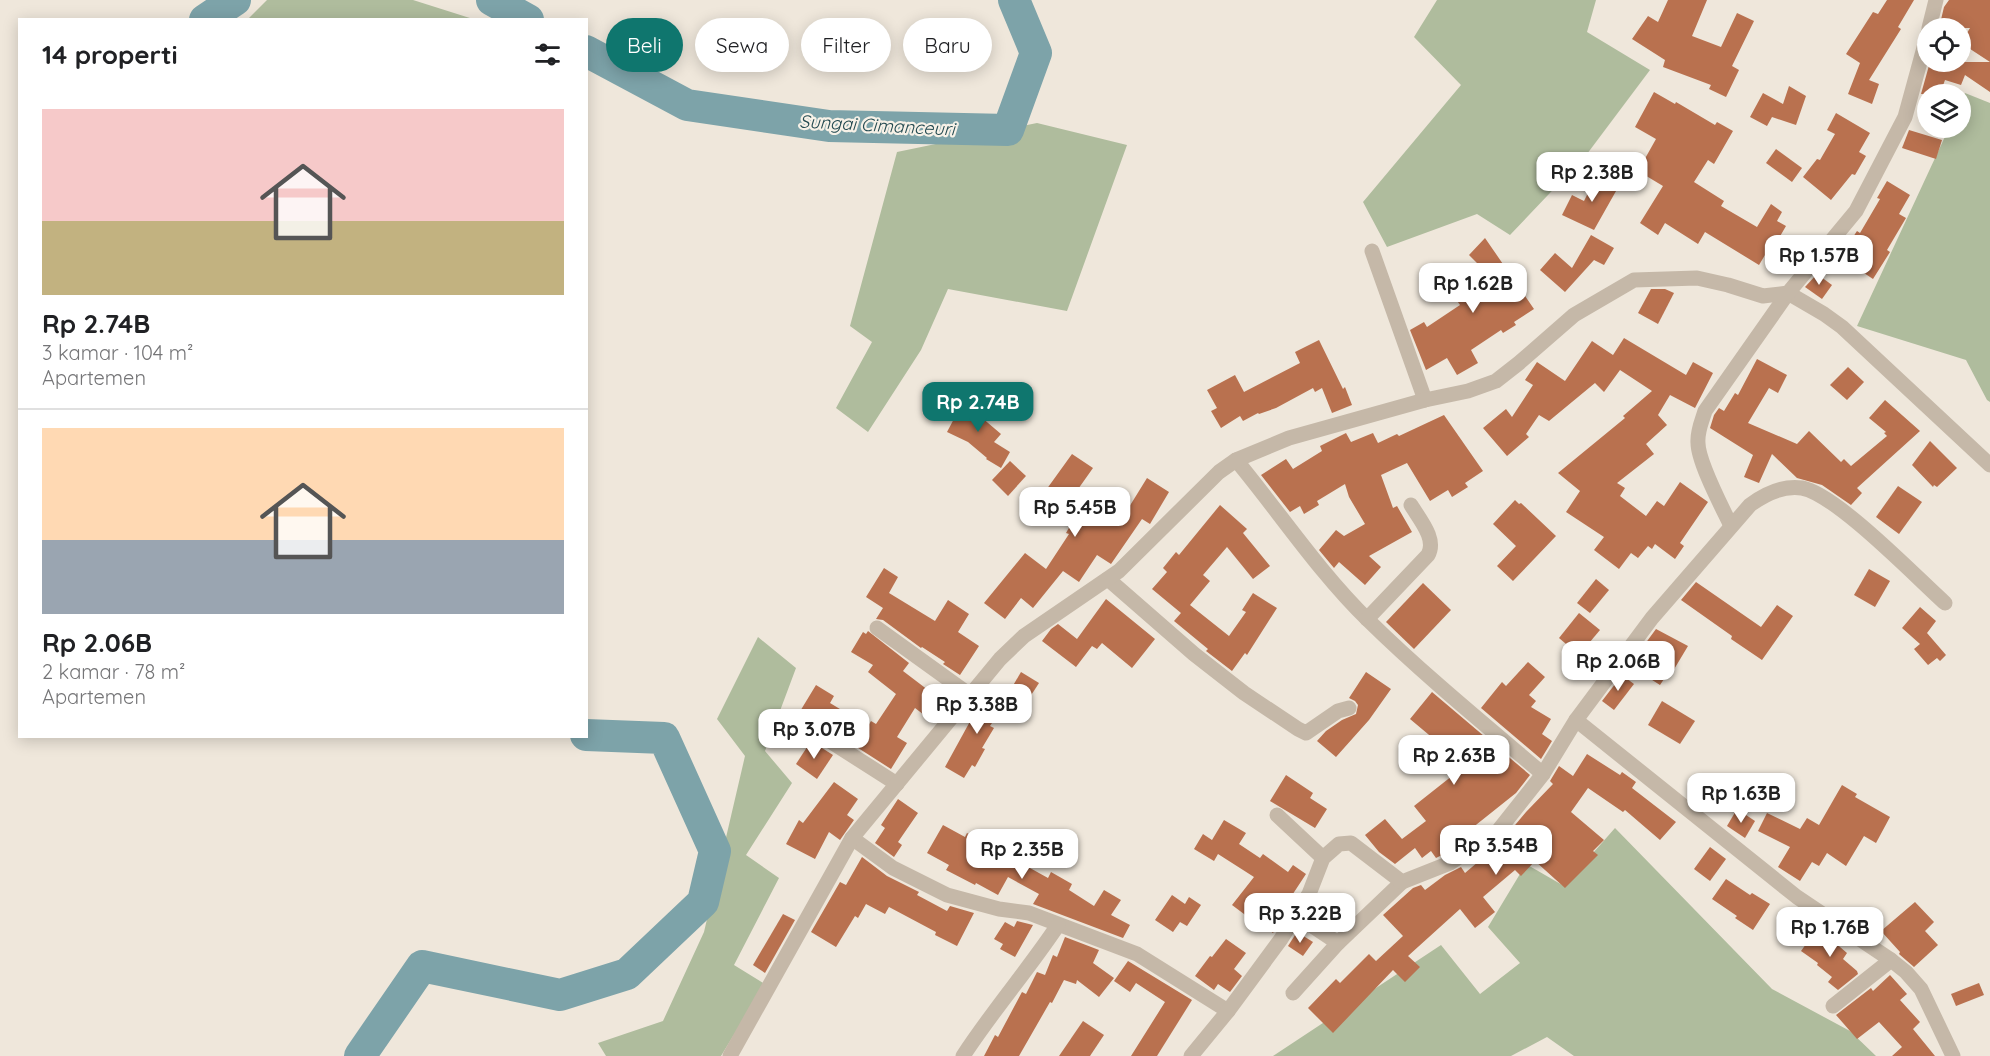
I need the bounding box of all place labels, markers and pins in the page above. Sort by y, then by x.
pin: Rp 2.38B [1530,152,1654,203]
pin: Rp 1.57B [1757,235,1881,286]
pin: Rp 1.62B [1411,263,1535,314]
pin: Rp 2.74B [916,382,1040,433]
pin: Rp 5.45B [1013,487,1137,538]
pin: Rp 2.06B [1556,641,1680,692]
pin: Rp 3.38B [915,684,1039,735]
pin: Rp 3.07B [752,709,876,760]
pin: Rp 2.63B [1392,735,1516,786]
pin: Rp 1.63B [1679,773,1803,824]
pin: Rp 3.54B [1434,825,1558,876]
pin: Rp 2.35B [960,829,1084,880]
pin: Rp 3.22B [1238,893,1362,944]
pin: Rp 1.76B [1768,907,1892,958]

